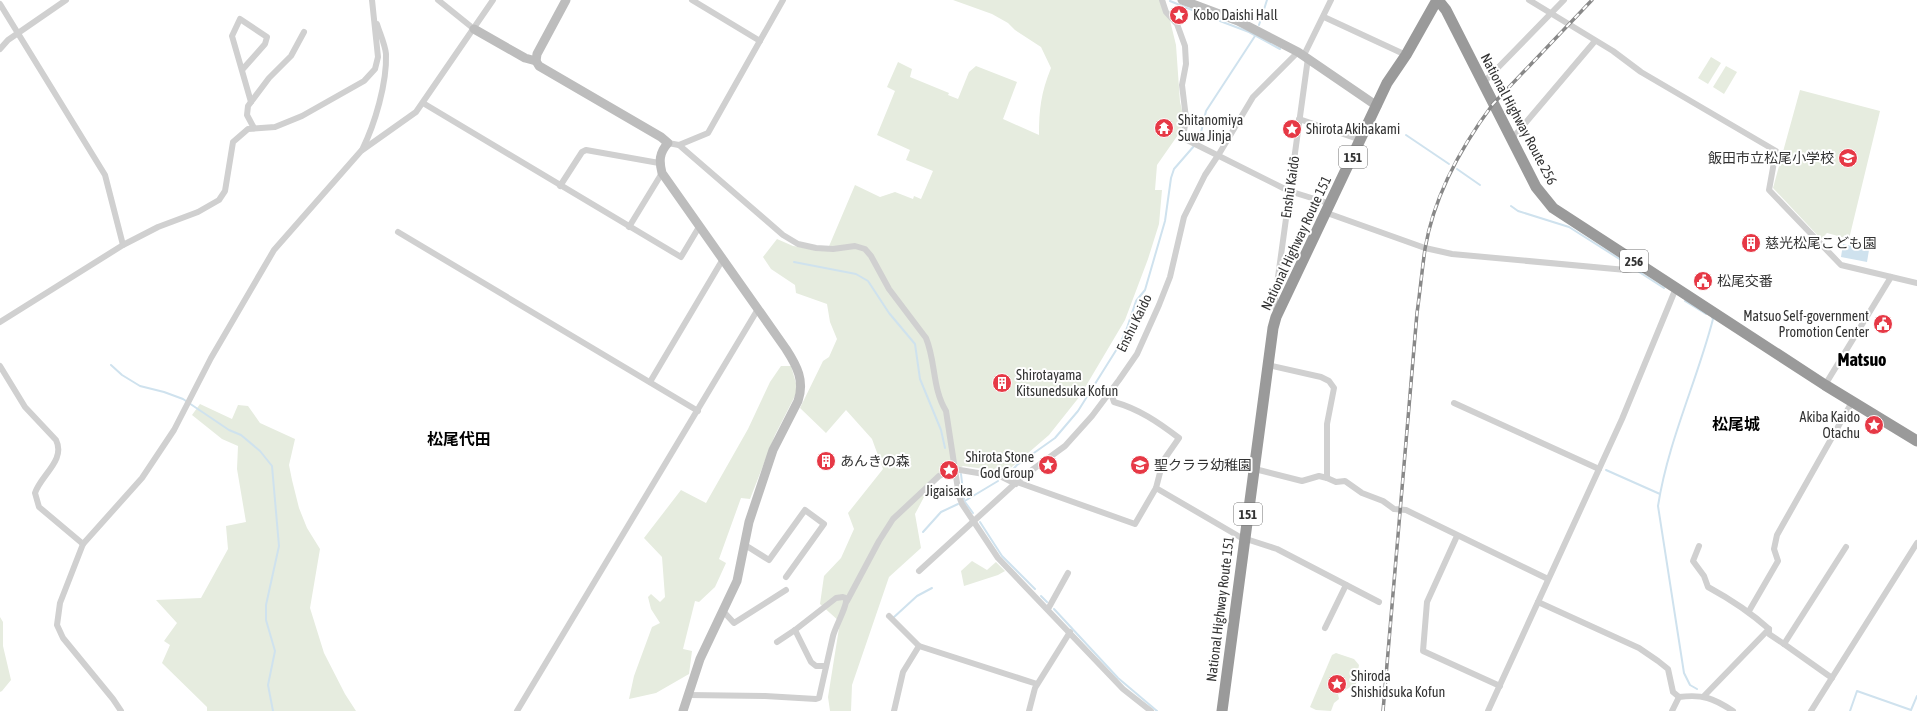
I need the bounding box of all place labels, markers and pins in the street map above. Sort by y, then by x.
place icon: Kobo Daishi Hall [1168,4,1190,26]
place label: Kobo Daishi Hall [1193,7,1278,23]
place label: Shitanomiya Suwa Jinja [1178,112,1243,144]
temple icon: Shitanomiya Suwa Jinja [1153,117,1175,139]
place icon: Shirota Akihakami [1281,118,1303,140]
place label: Shirota Akihakami [1306,121,1400,137]
school or university icon: 飯田市立松尾小学校 [1837,147,1859,169]
place label: 飯田市立松尾小学校 [1708,150,1834,166]
building icon: 慈光松尾こども園 [1740,232,1762,254]
place label: 慈光松尾こども園 [1765,235,1877,251]
public building icon: 松尾交番 [1692,270,1714,292]
place label: 松尾交番 [1717,273,1773,289]
place label: Matsuo Self-government Promotion Center [1743,308,1870,340]
public building icon: Matsuo Self-government Promotion Center [1872,313,1894,335]
place label: Shirotayama Kitsunedsuka Kofun [1016,367,1118,399]
building icon: Shirotayama Kitsunedsuka Kofun [991,372,1013,394]
place label: Akiba Kaido Otachu [1800,409,1860,441]
place icon: Akiba Kaido Otachu [1863,414,1885,436]
place label: Shirota Stone God Group [965,449,1034,481]
building icon: あんきの森 [815,450,837,472]
place label: あんきの森 [840,453,910,469]
place icon: Shirota Stone God Group [1037,454,1059,476]
school or university icon: 聖クララ幼稚園 [1129,454,1151,476]
place label: 聖クララ幼稚園 [1154,457,1252,473]
place icon: Jigaisaka [938,459,960,481]
place label: Jigaisaka [925,483,973,499]
place label: Shiroda Shishidsuka Kofun [1351,668,1445,700]
place icon: Shiroda Shishidsuka Kofun [1326,673,1348,695]

